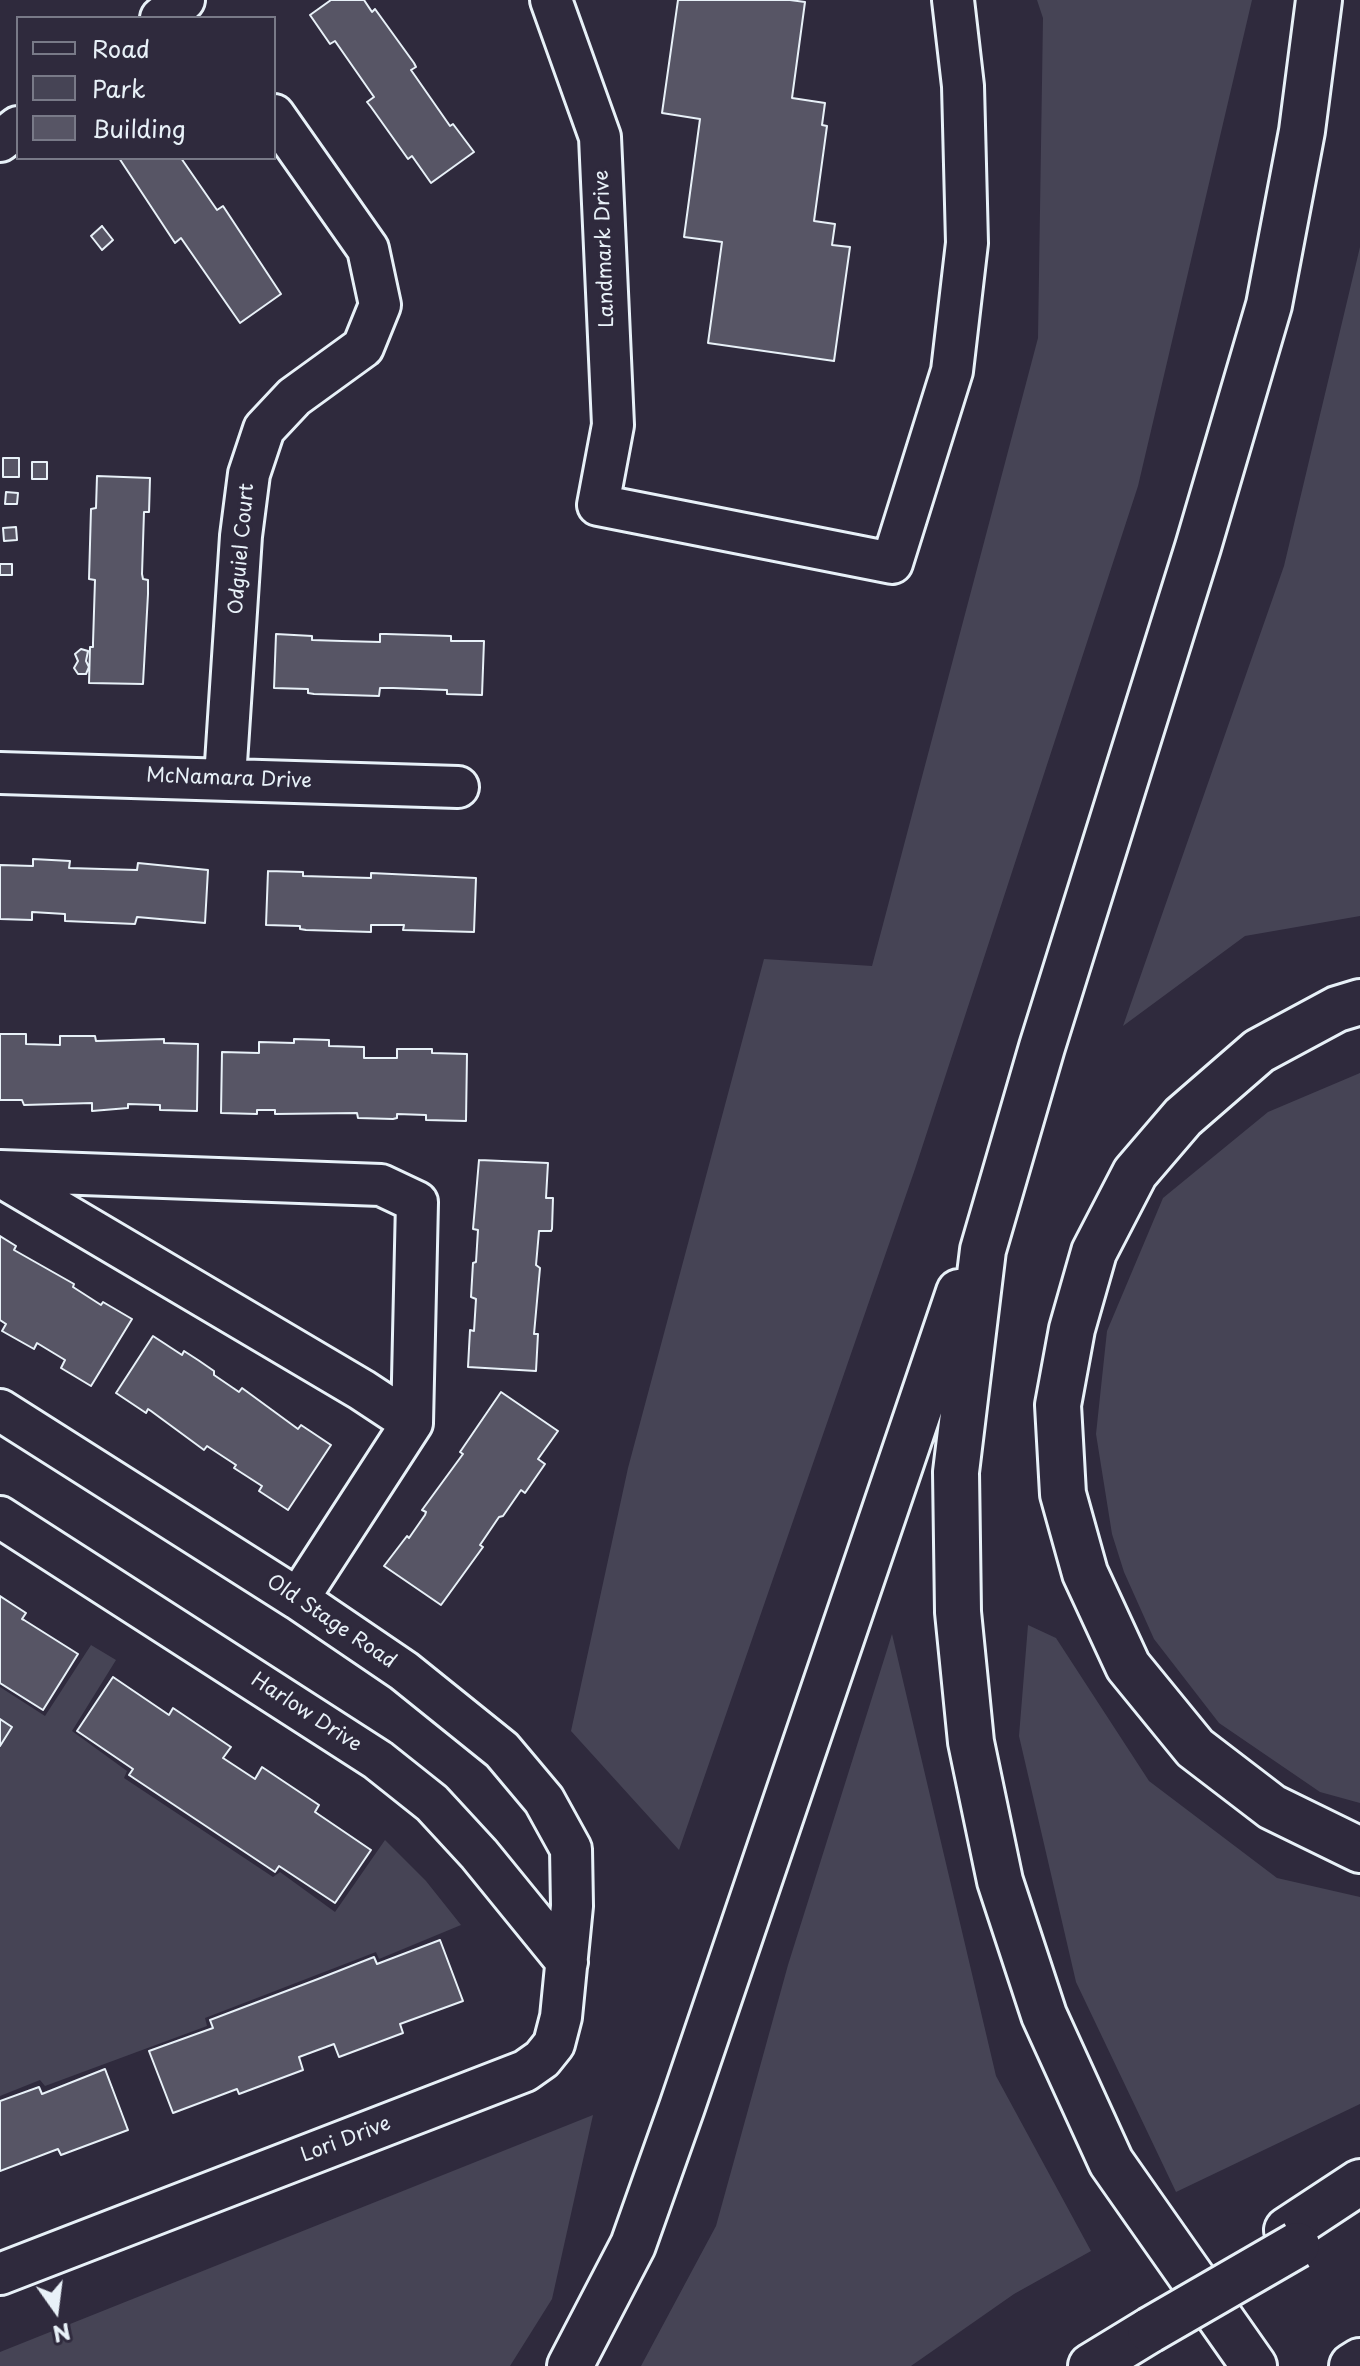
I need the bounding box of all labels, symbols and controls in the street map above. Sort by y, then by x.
legend [16,16,276,160]
text: Road [92,30,150,66]
text: Park [92,70,146,106]
text: Building [92,110,186,146]
street label: Landmark Drive [590,170,620,328]
street label: Odguiel Court [224,482,260,616]
street label: McNamara Drive [146,764,312,794]
street label: Old Stage Road [262,1570,400,1674]
street label: Harlow Drive [246,1668,366,1758]
street label: Lori Drive [298,2112,394,2168]
north arrow [16,2270,96,2350]
text: N [49,2316,74,2352]

